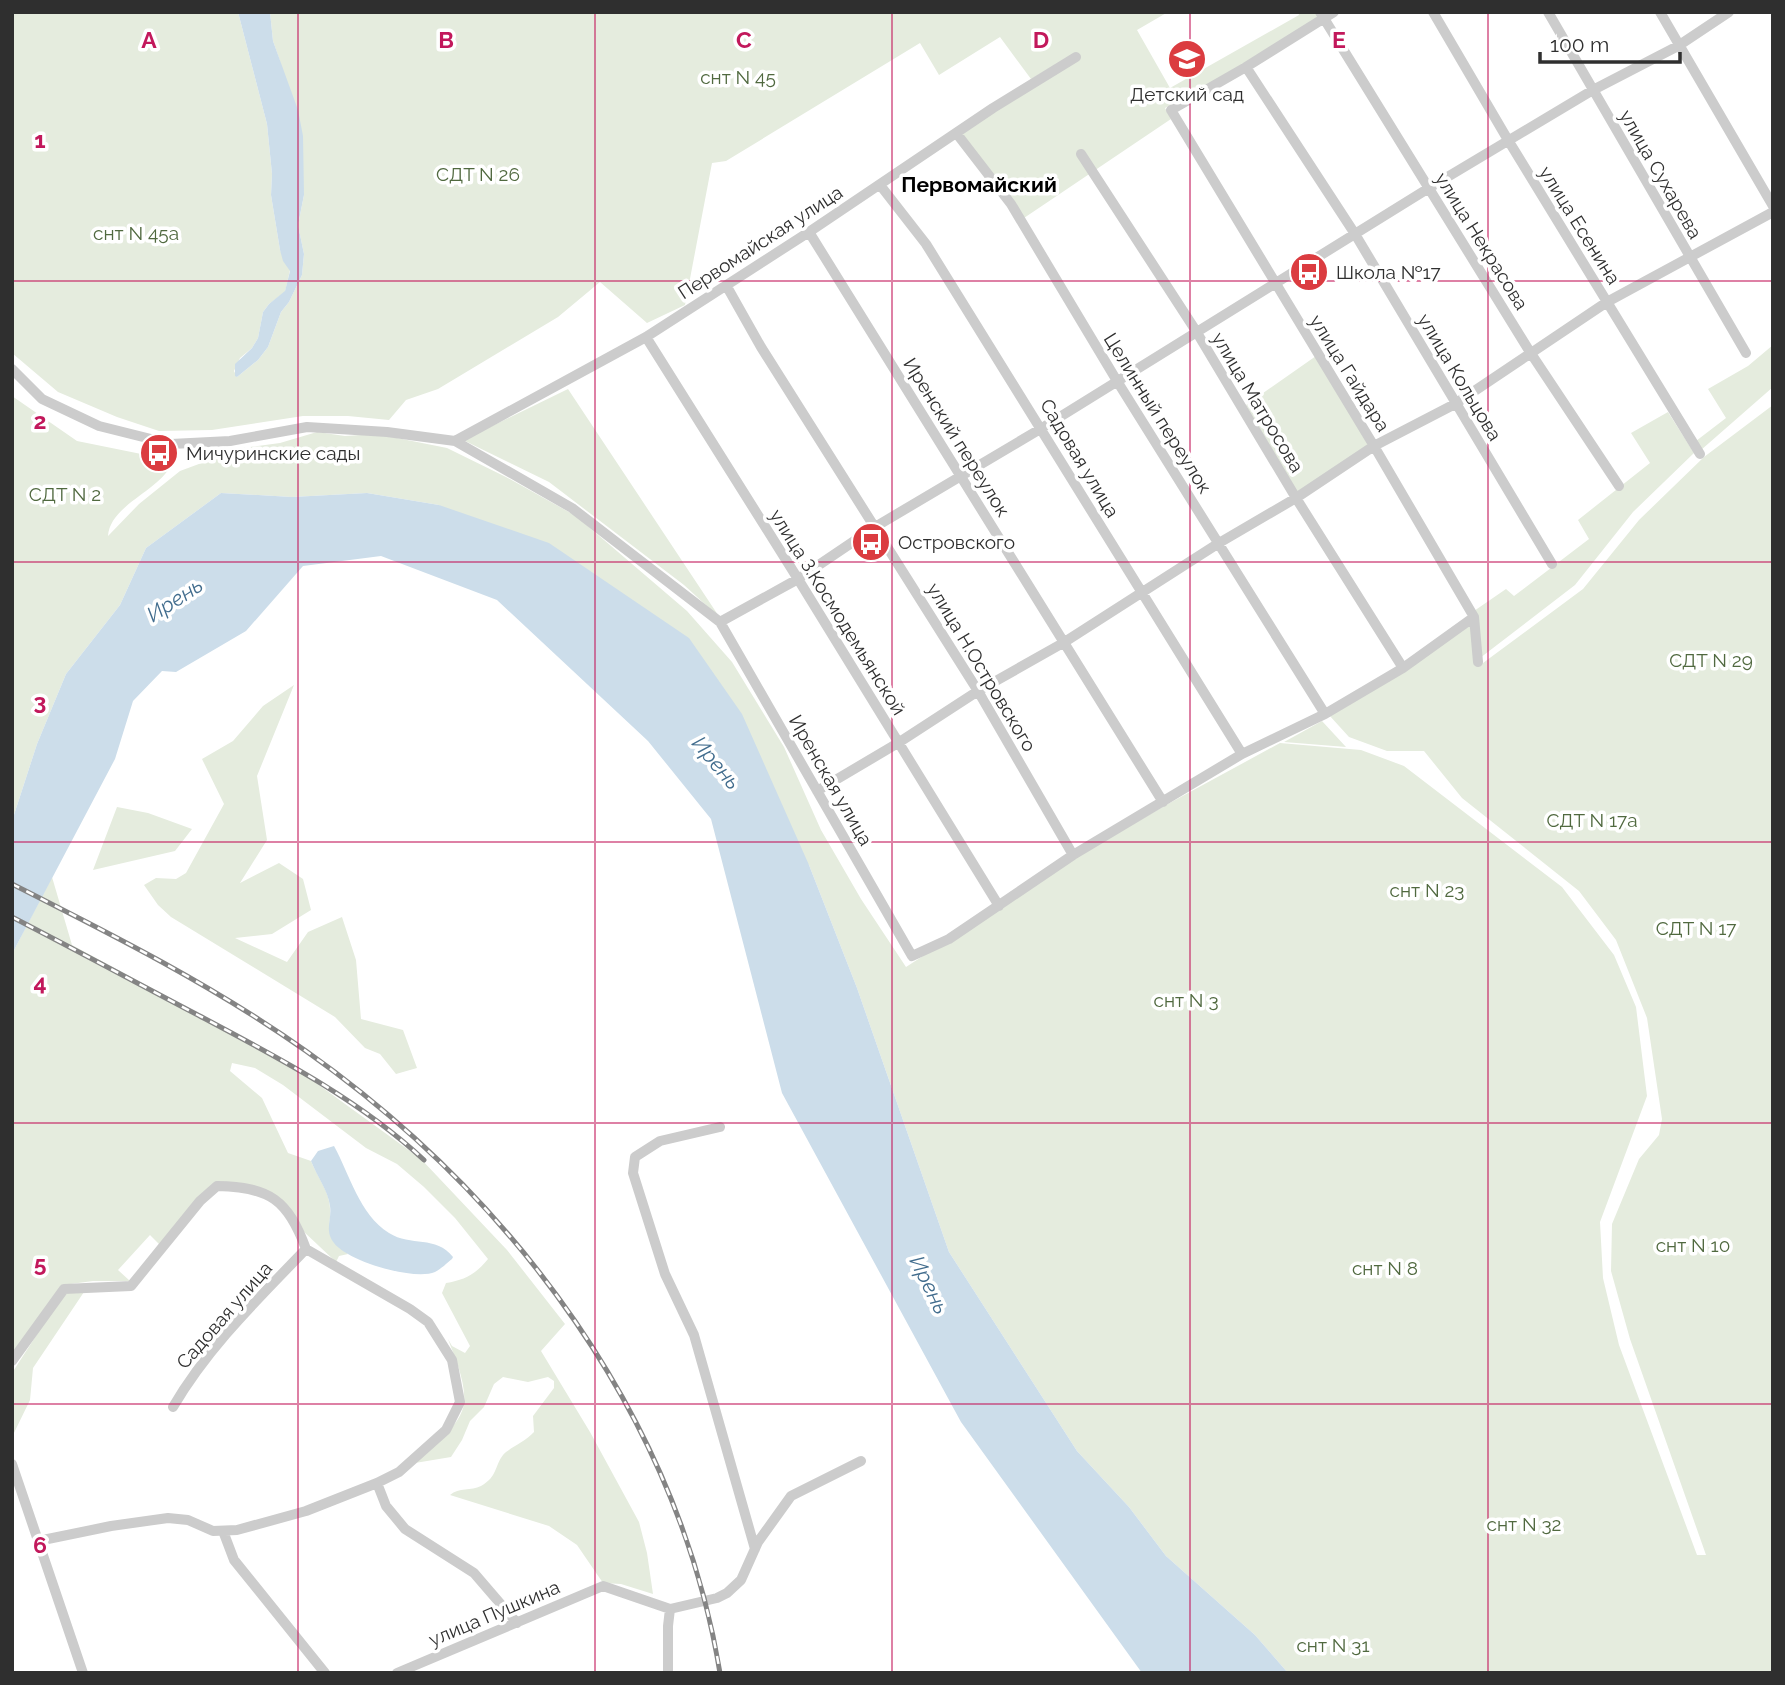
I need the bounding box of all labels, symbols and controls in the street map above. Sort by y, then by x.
scale bar [1540,21,1680,65]
text: A [141,26,157,53]
text: B [438,26,454,53]
text: C [736,26,752,53]
text: D [1033,26,1049,53]
text: E [1332,26,1346,53]
text: 100 m [1550,32,1609,57]
school or university icon: Детский сад [1166,38,1208,80]
park label: снт N 45 [700,66,776,88]
place label: Детский сад [1130,83,1244,105]
street label: улица Сухарева [1615,106,1707,242]
text: 1 [34,126,46,153]
street label: улица Есенина [1535,162,1625,288]
park label: СДТ N 26 [436,163,520,185]
street label: улица Некрасова [1431,168,1533,314]
district label: Первомайский [901,172,1057,197]
street label: Первомайская улица [674,181,846,303]
park label: снт N 45а [93,222,179,244]
bus stop icon: Школа №17 [1288,251,1330,293]
place label: Школа №17 [1336,261,1441,283]
street label: улица Кольцова [1413,309,1507,445]
street label: улица Гайдара [1305,311,1395,435]
street label: улица Матросова [1207,328,1309,476]
street label: Целинный переулок [1100,329,1216,497]
street label: Иренский переулок [899,354,1015,521]
street label: Садовая улица [1036,395,1124,521]
text: 2 [34,407,46,434]
bus stop icon: Мичуринские сады [138,432,180,474]
place label: Мичуринские сады [186,442,360,464]
park label: СДТ N 2 [29,483,101,505]
street label: улица З.Космодемьянской [765,505,911,719]
bus stop icon: Островского [850,521,892,563]
place label: Островского [898,531,1015,553]
water label: Ирень [142,572,208,627]
street label: улица Н.Островского [923,579,1041,755]
park label: СДТ N 29 [1669,649,1753,671]
text: 3 [34,688,46,715]
street label: Иренская улица [785,711,877,849]
water label: Ирень [687,731,746,794]
park label: СДТ N 17а [1546,809,1638,831]
park label: снт N 23 [1390,879,1464,901]
park label: СДТ N 17 [1656,917,1736,939]
text: 4 [33,969,47,996]
park label: снт N 3 [1153,989,1219,1011]
park label: снт N 10 [1656,1234,1730,1256]
text: 5 [34,1250,47,1277]
water label: Ирень [905,1251,954,1318]
street label: Садовая улица [172,1257,276,1373]
park label: снт N 8 [1352,1257,1418,1279]
park label: снт N 32 [1487,1513,1561,1535]
text: 6 [33,1531,47,1558]
street label: улица Пушкина [425,1575,563,1651]
park label: снт N 31 [1296,1634,1370,1656]

